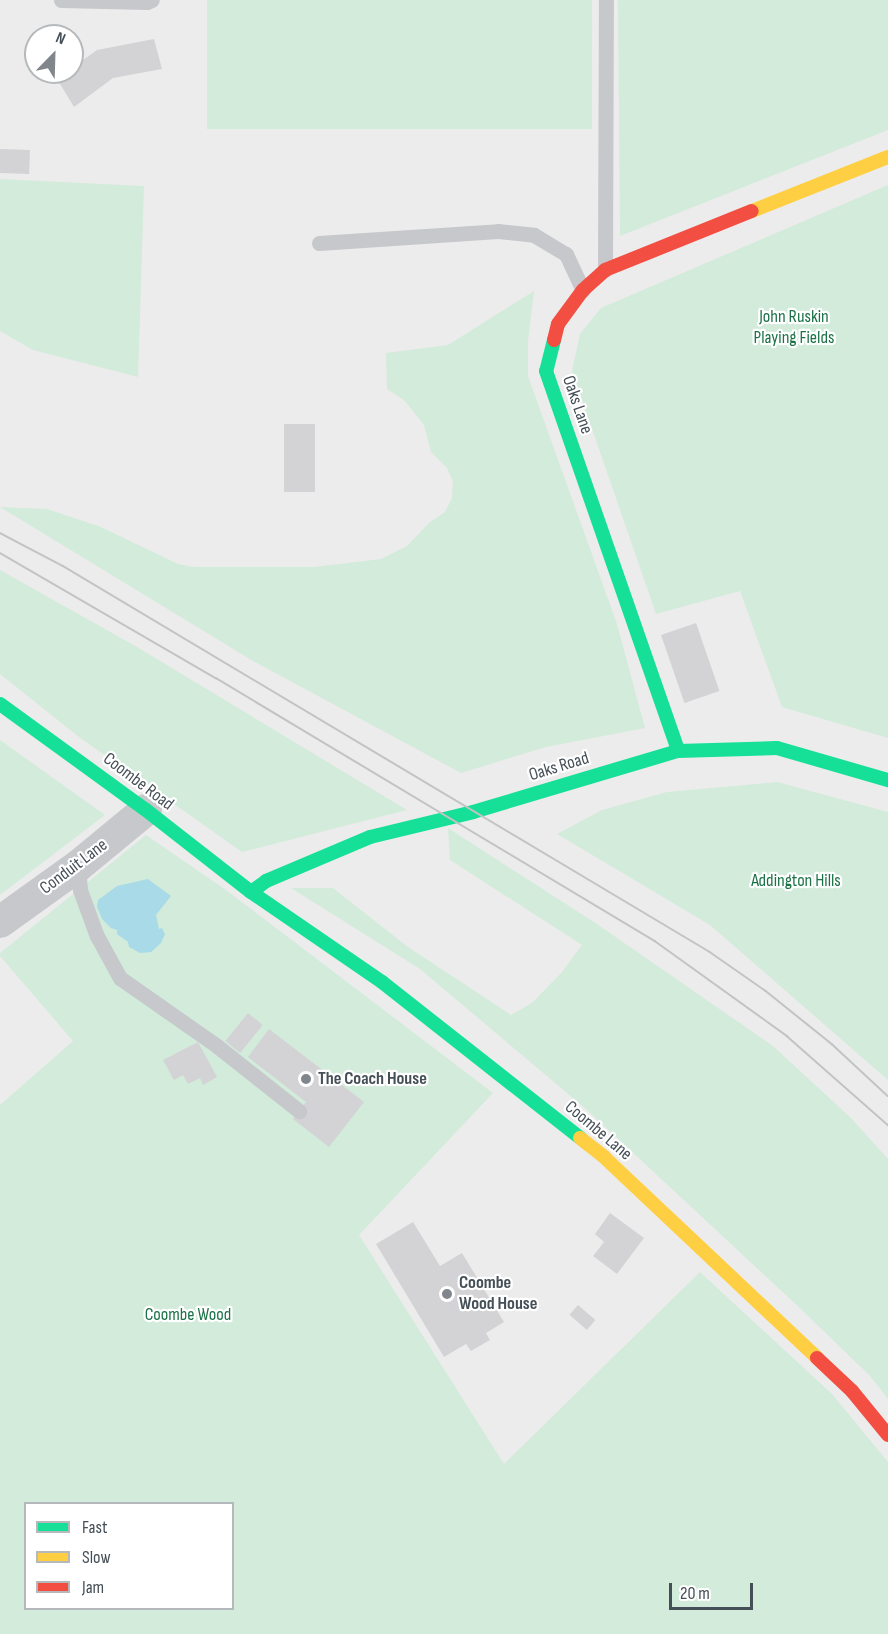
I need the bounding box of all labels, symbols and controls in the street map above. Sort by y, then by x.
north arrow [24,24,84,84]
text: N [53,28,68,49]
park label: John Ruskin Playing Fields [754,307,834,350]
street label: Oaks Lane [557,373,597,437]
street label: Oaks Road [526,748,592,786]
street label: Coombe Road [99,749,177,815]
street label: Conduit Lane [36,835,112,899]
park label: Addington Hills [751,870,841,892]
place label: The Coach House [318,1068,427,1090]
marker: The Coach House [299,1072,313,1086]
street label: Coombe Lane [560,1097,636,1165]
place label: Coombe Wood House [459,1273,537,1316]
marker: Coombe Wood House [440,1287,454,1301]
park label: Coombe Wood [145,1304,231,1326]
legend [24,1502,234,1610]
text: Fast [82,1517,107,1538]
text: Slow [82,1547,111,1568]
scale bar [672,1571,756,1609]
text: Jam [82,1577,104,1598]
text: 20 m [680,1583,710,1604]

